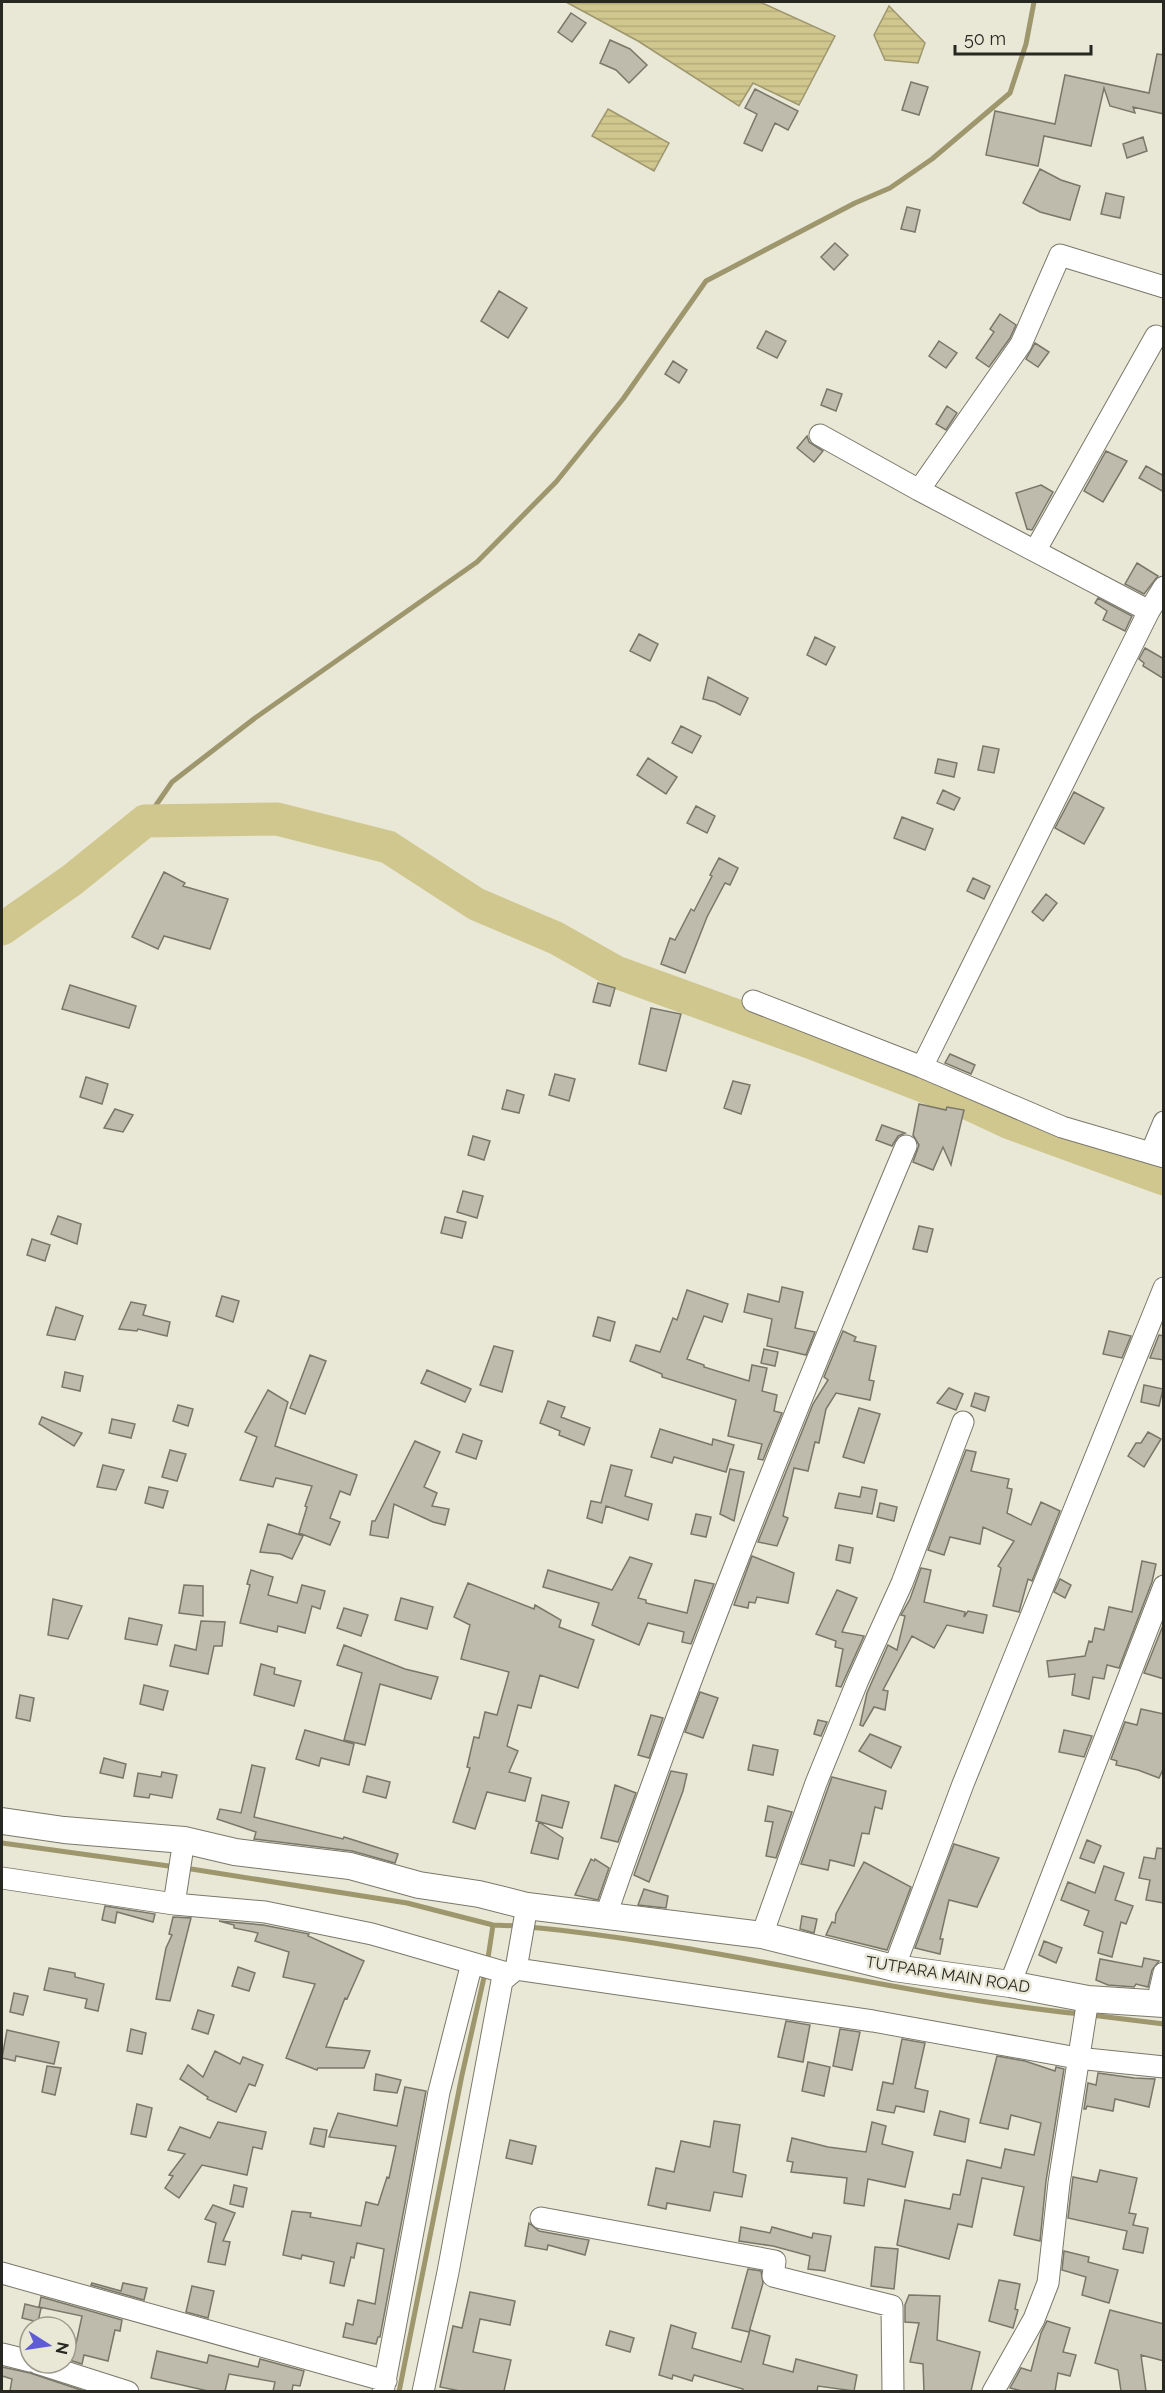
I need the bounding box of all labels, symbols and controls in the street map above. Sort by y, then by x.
scale bar [955,18,1092,56]
text: 50 m [964,28,1006,49]
street label: TUTPARA MAIN ROAD [864,1952,1031,1997]
north arrow [18,2315,78,2375]
text: N [52,2340,73,2356]

